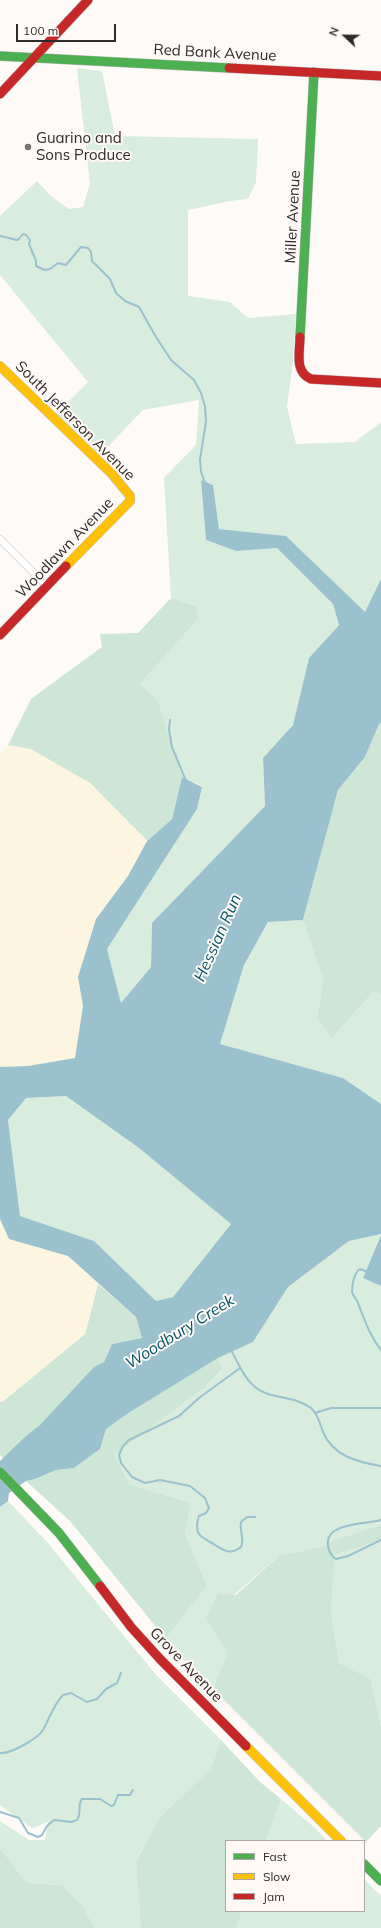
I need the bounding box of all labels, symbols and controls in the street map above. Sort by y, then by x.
scale bar [18,16,118,42]
north arrow [325,16,365,56]
text: 100 m [23,23,58,38]
text: N [326,25,342,38]
street label: Red Bank Avenue [153,41,277,65]
place label: Guarino and Sons Produce [36,129,131,164]
marker: Guarino and Sons Produce [23,142,33,152]
street label: Miller Avenue [282,170,304,264]
street label: South Jefferson Avenue [11,357,139,485]
street label: Woodlawn Avenue [13,494,117,602]
water label: Hessian Run [190,891,246,985]
water label: Woodbury Creek [122,1291,238,1373]
street label: Grove Avenue [146,1624,226,1706]
legend [225,1840,365,1912]
text: Fast [263,1849,287,1864]
text: Slow [263,1869,291,1884]
text: Jam [263,1889,285,1904]

